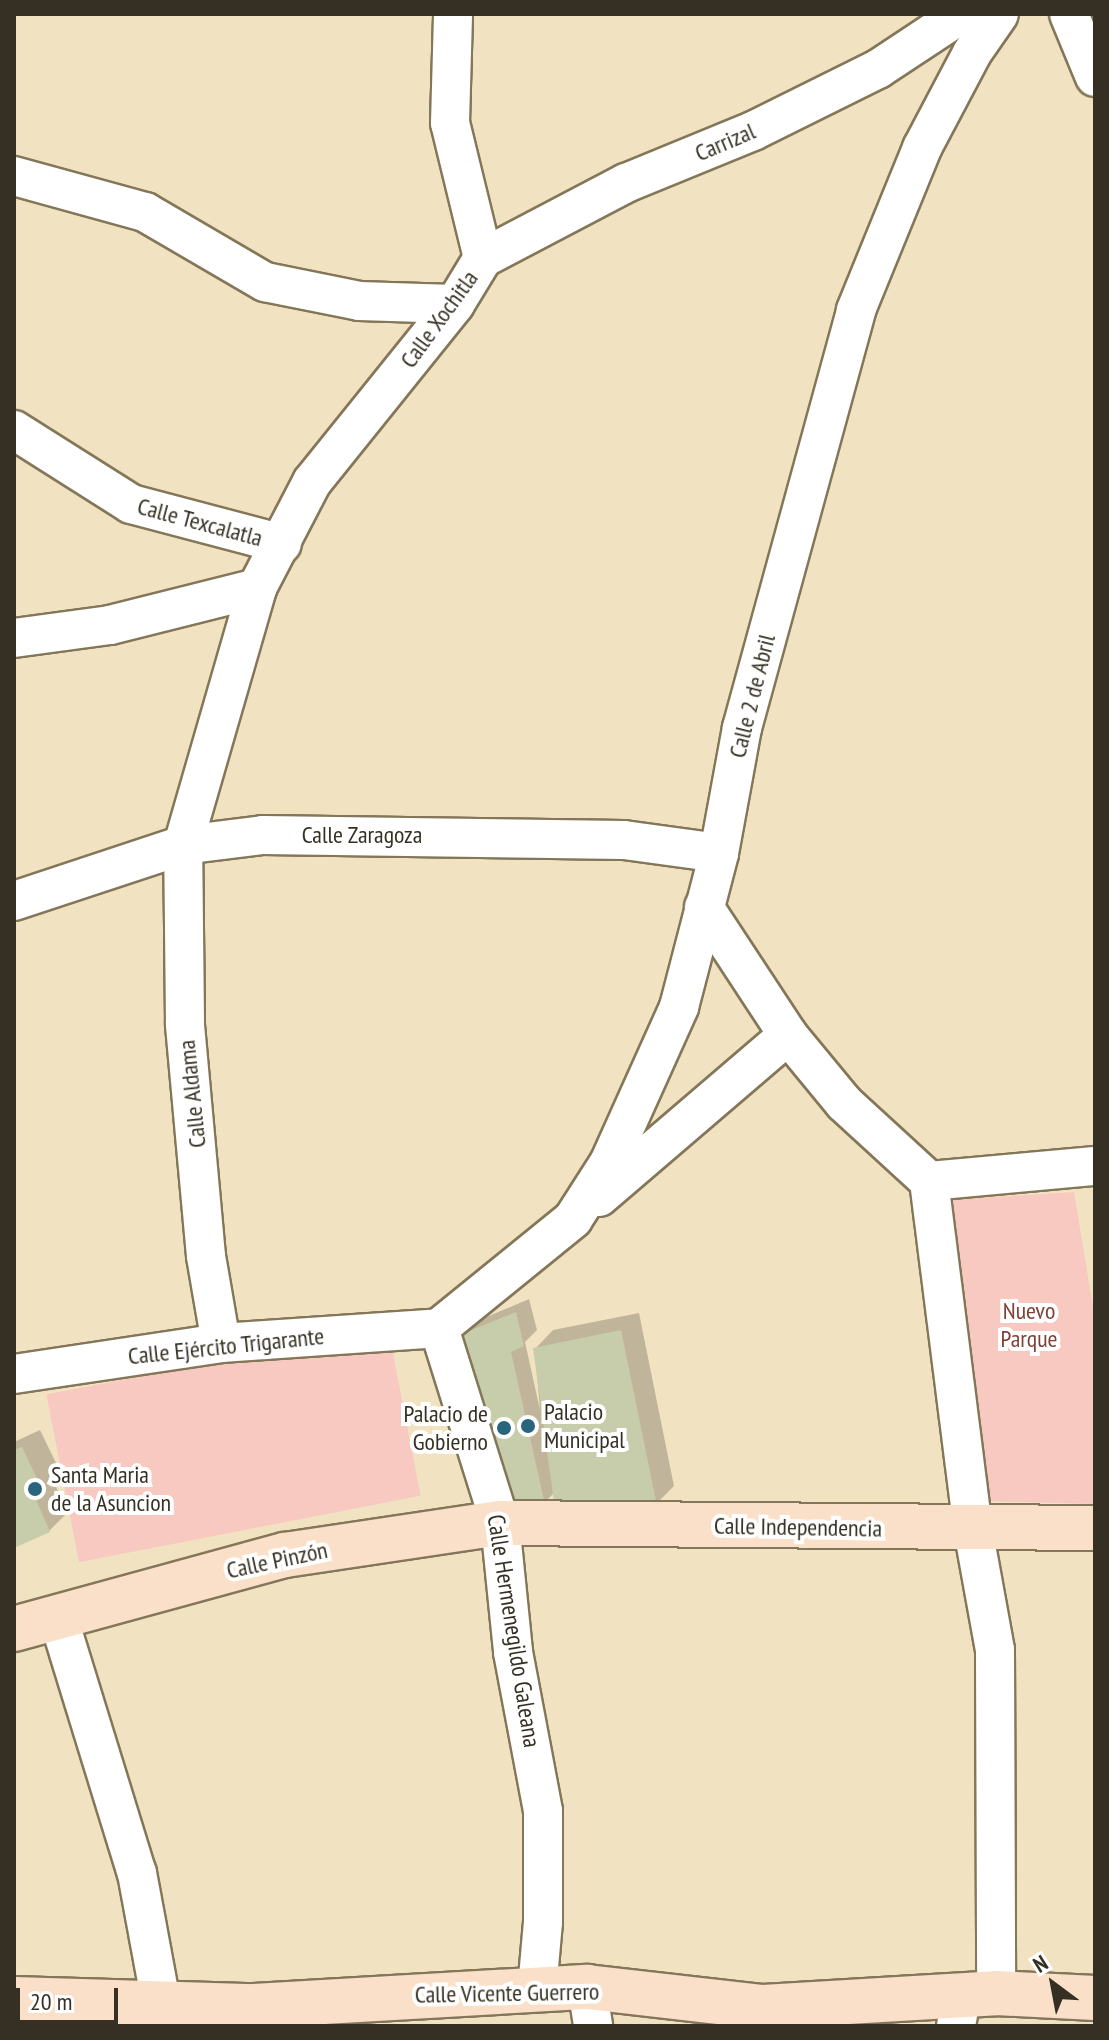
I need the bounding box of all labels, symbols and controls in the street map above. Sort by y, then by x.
street label: Carrizal [691,117,759,167]
street label: Calle Xochitla [394,264,484,374]
street label: Calle Texcalatla [134,491,266,553]
street label: Calle 2 de Abril [723,631,781,761]
street label: Calle Zaragoza [301,821,423,849]
street label: Calle Aldama [172,1038,212,1150]
park label: Nuevo Parque [1000,1297,1058,1353]
street label: Calle Ejército Trigarante [126,1321,326,1371]
place label: Palacio Municipal [544,1398,625,1454]
place label: Palacio de Gobierno [404,1400,488,1456]
marker: Palacio Municipal [519,1417,537,1435]
marker: Palacio de Gobierno [495,1419,513,1437]
place label: Santa Maria de la Asuncion [51,1461,172,1517]
marker: Santa Maria de la Asuncion [26,1480,44,1498]
street label: Calle Independencia [714,1511,882,1543]
street label: Calle Hermenegildo Galeana [481,1513,547,1749]
street label: Calle Pinzón [224,1535,330,1585]
north arrow [1013,1944,1093,2024]
text: N [1028,1949,1053,1979]
scale bar [20,1972,122,2022]
street label: Calle Vicente Guerrero [414,1977,600,2009]
text: 20 m [30,1986,72,2017]

